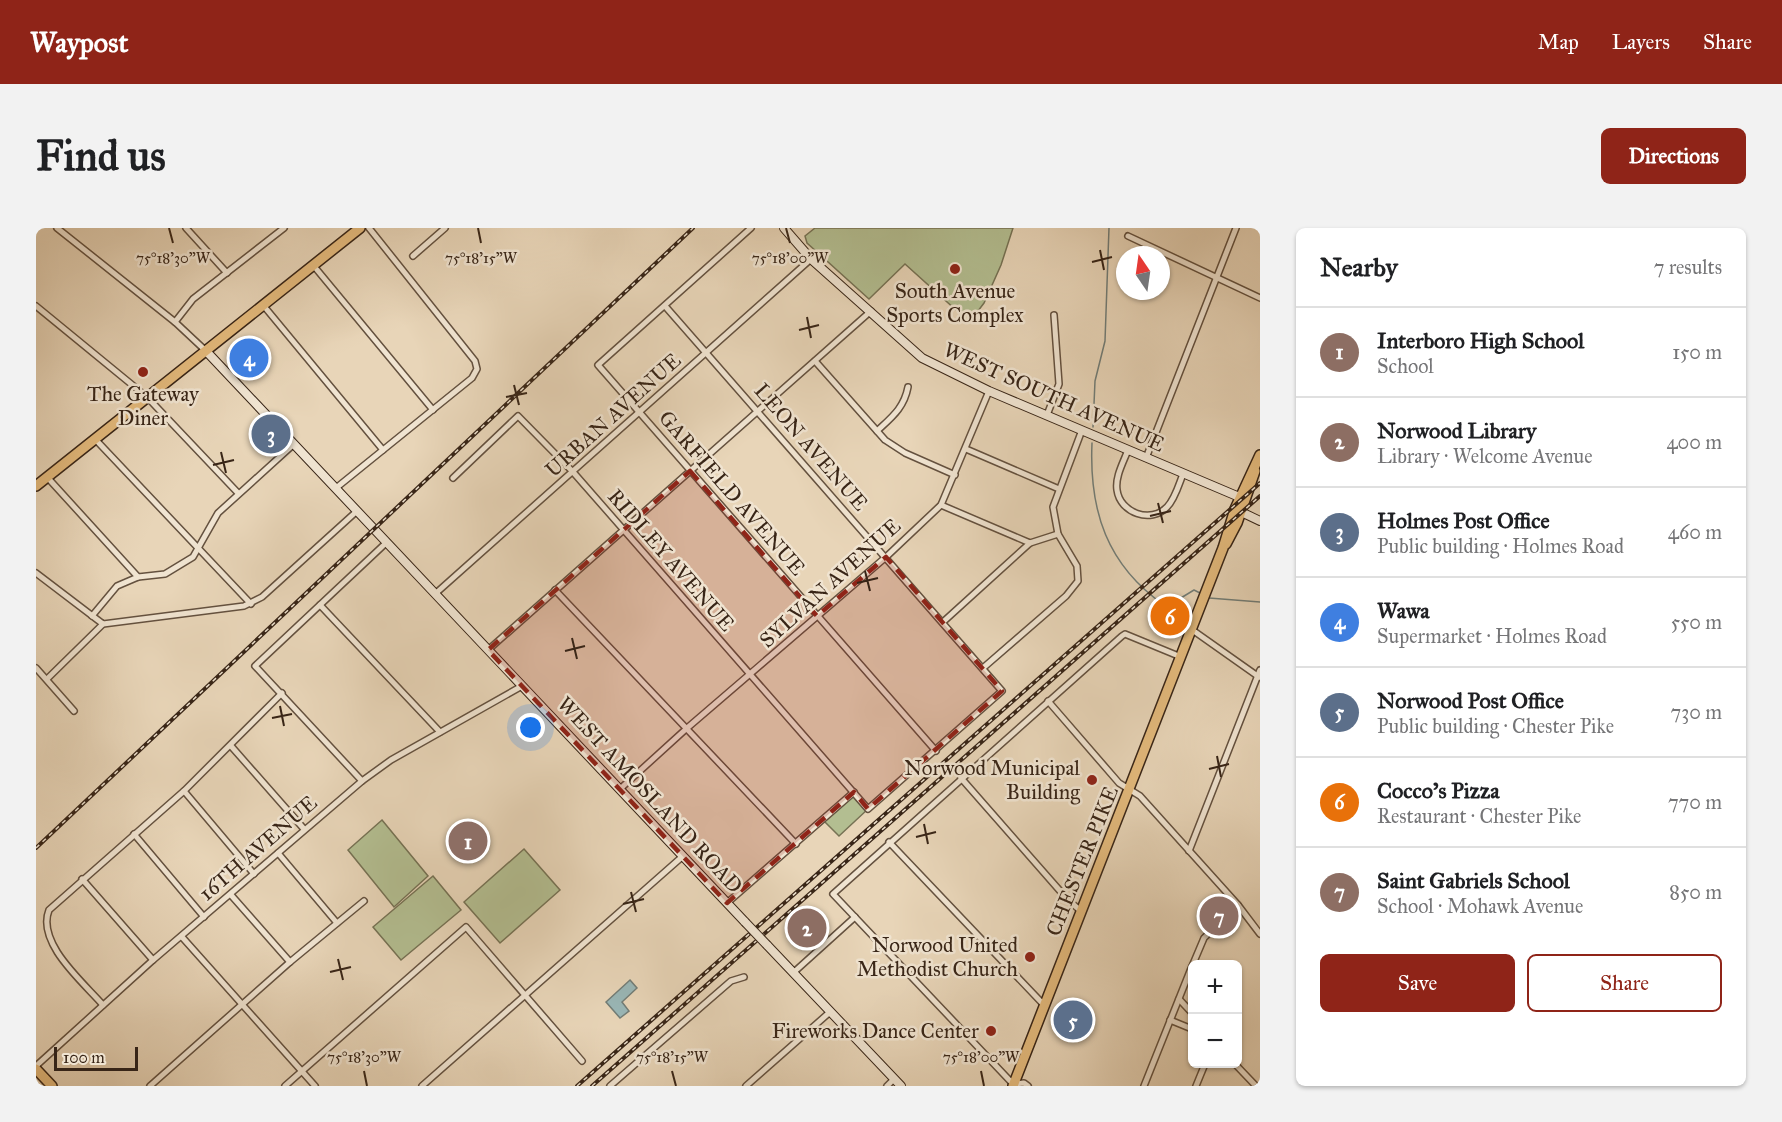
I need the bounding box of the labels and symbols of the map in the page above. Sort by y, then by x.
north arrow [1116,246,1170,300]
text: 75°18'30"W [136,249,211,267]
text: 75°18'15"W [445,249,518,267]
text: 75°18'00"W [752,249,829,267]
marker: South Avenue Sports Complex [948,262,962,276]
place label: South Avenue Sports Complex [886,278,1024,328]
pin: 4 [230,336,268,380]
street label: WEST SOUTH AVENUE [939,336,1169,458]
street label: URBAN AVENUE [540,347,686,483]
marker: The Gateway Diner [136,365,150,379]
street label: LEON AVENUE [749,378,873,516]
place label: The Gateway Diner [87,381,200,431]
street label: GARFIELD AVENUE [653,405,811,581]
pin: 3 [252,412,290,456]
street label: RIDLEY AVENUE [602,484,740,636]
street label: SYLVAN AVENUE [754,513,906,653]
pin: 6 [1150,594,1190,638]
street label: WEST AMOSLAND ROAD [552,691,748,899]
your location [516,713,545,742]
place label: Norwood Municipal Building [904,755,1080,805]
marker: Norwood Municipal Building [1085,773,1099,787]
street label: CHESTER PIKE [1040,782,1124,940]
street label: 16TH AVENUE [194,790,322,906]
pin: 1 [448,818,488,864]
pin: 7 [1200,894,1238,938]
pin: 2 [788,906,826,950]
place label: Norwood United Methodist Church [857,932,1018,982]
marker: Norwood United Methodist Church [1023,950,1037,964]
pin: 5 [1054,998,1092,1042]
place label: Fireworks Dance Center [772,1018,979,1044]
marker: Fireworks Dance Center [984,1024,998,1038]
scale bar [54,1044,138,1072]
text: 75°18'30"W [327,1048,402,1066]
text: 75°18'15"W [636,1048,709,1066]
text: 75°18'00"W [943,1048,1020,1066]

